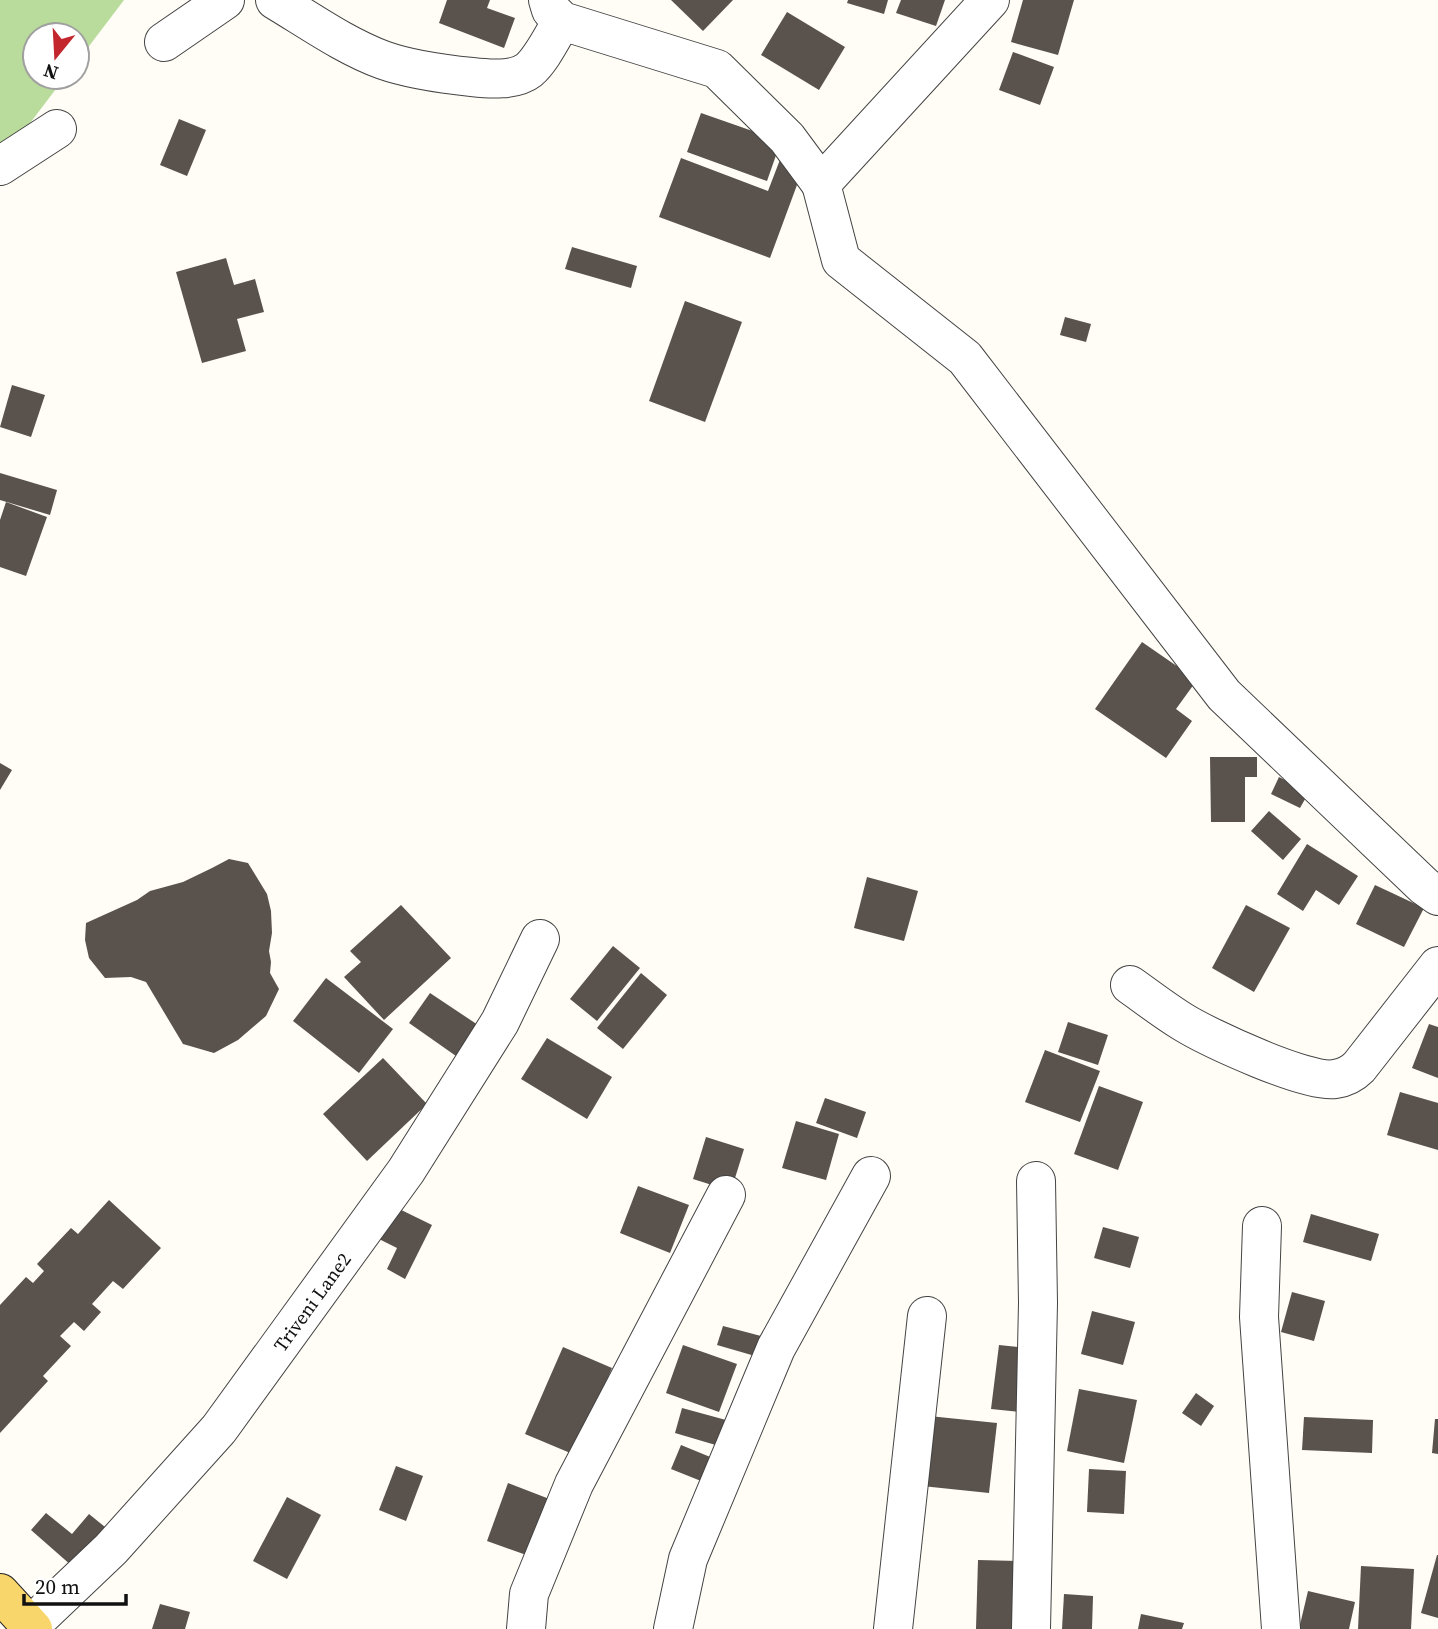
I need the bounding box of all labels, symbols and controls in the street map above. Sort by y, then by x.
north arrow [21,21,91,91]
text: N [40,58,61,87]
street label: Triveni Lane2 [267,1247,357,1357]
scale bar [24,1562,126,1606]
text: 20 m [35,1572,80,1601]

